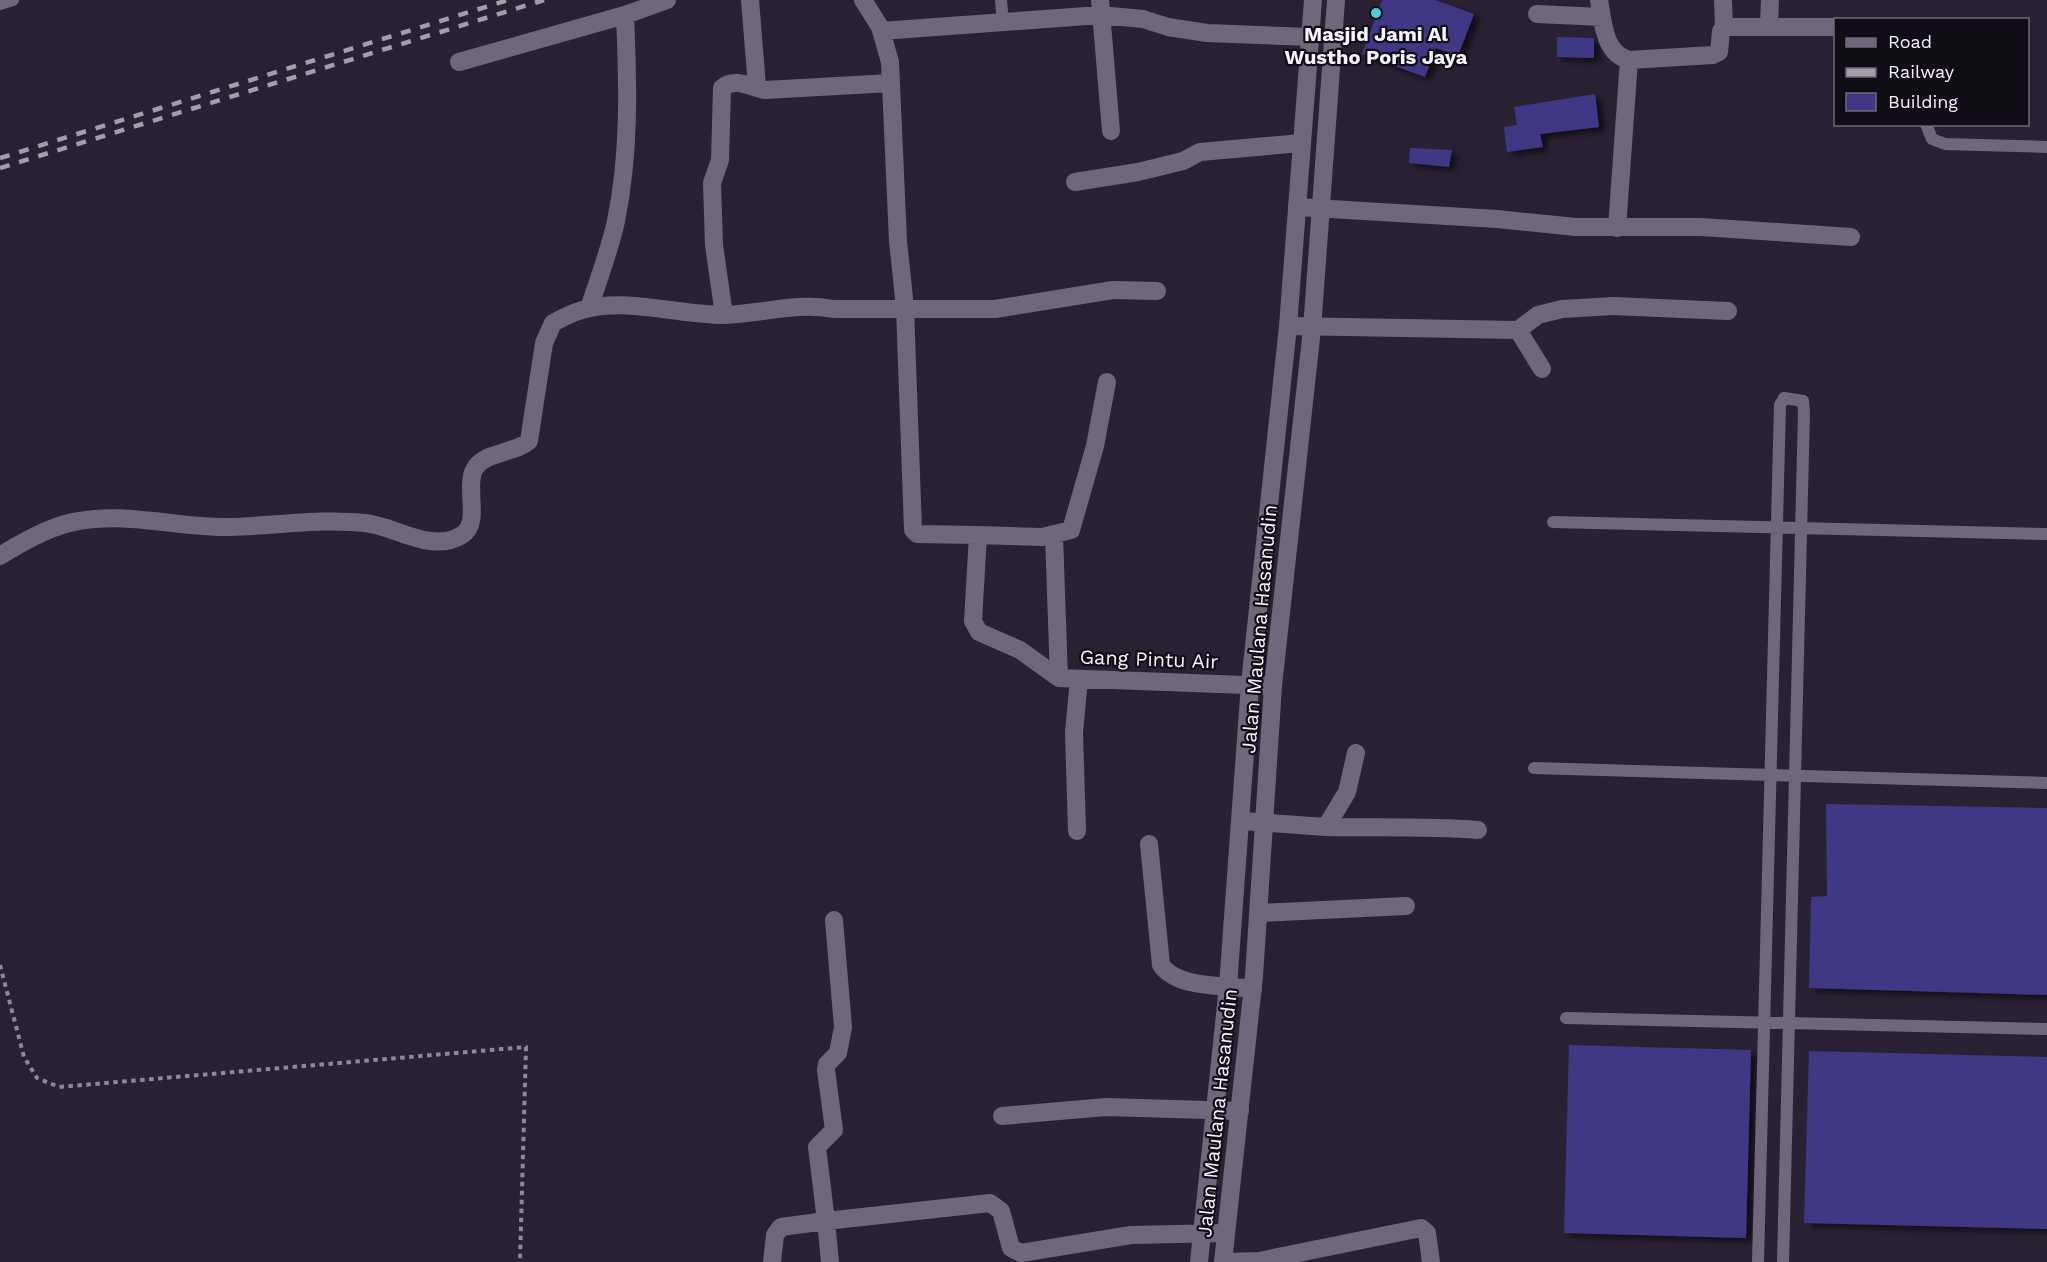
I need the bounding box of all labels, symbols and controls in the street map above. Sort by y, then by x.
marker: Masjid Jami Al Wustho Poris Jaya [1369,6,1383,20]
legend [1834,18,2029,126]
place label: Masjid Jami Al Wustho Poris Jaya [1285,22,1468,69]
text: Road [1888,31,1932,52]
text: Railway [1888,61,1955,82]
text: Building [1888,91,1958,112]
street label: Jalan Maulana Hasanudin [1236,504,1282,754]
street label: Gang Pintu Air [1079,645,1219,673]
street label: Jalan Maulana Hasanudin [1192,988,1242,1238]

